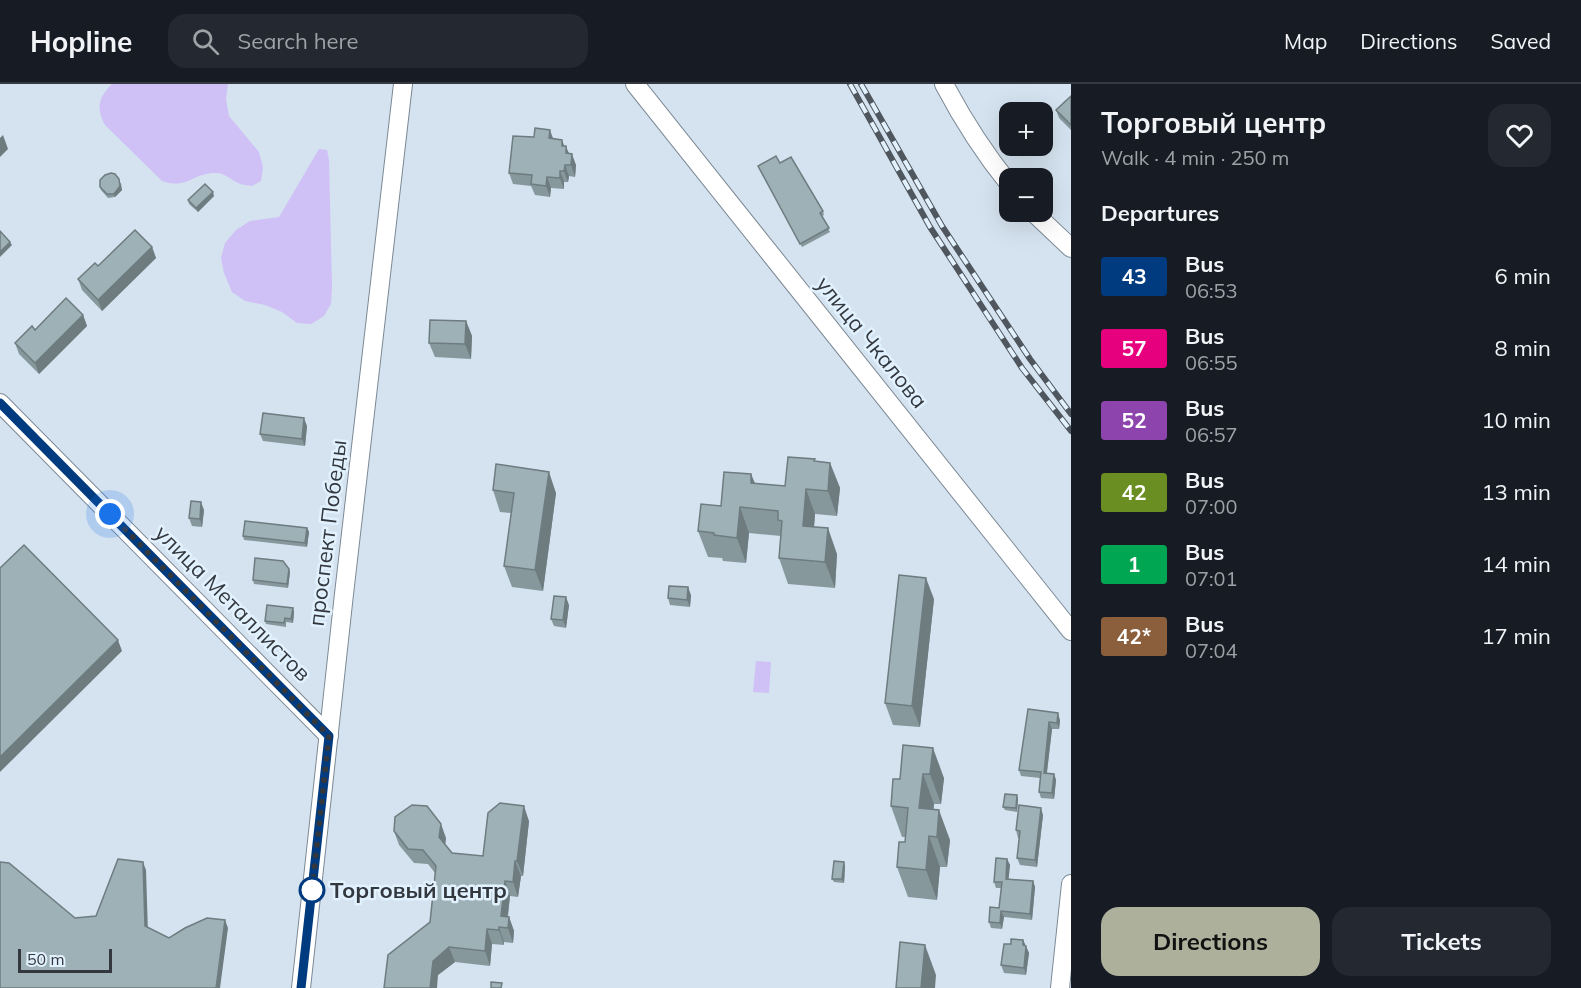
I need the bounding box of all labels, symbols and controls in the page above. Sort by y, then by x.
search box [168,14,588,68]
text: Hopline [30,24,132,59]
icon: search [189,25,222,58]
text: Search here [237,27,358,55]
text: Map [1284,28,1327,54]
text: Directions [1360,28,1457,54]
text: Saved [1490,28,1551,54]
map controls [999,102,1053,222]
button: + [999,102,1053,156]
button: heart [1488,104,1551,167]
text: Торговый центр [1101,105,1326,140]
text: Walk · 4 min · 250 m [1101,145,1289,170]
button: − [999,168,1053,222]
text: Departures [1101,199,1219,227]
text: Bus [1185,250,1224,278]
text: 6 min [1495,262,1551,290]
text: 43 [1121,263,1147,289]
street label: улица Чкалова [810,270,934,414]
text: 06:53 [1185,278,1238,303]
text: Bus [1185,322,1224,350]
text: 8 min [1495,334,1551,362]
text: 57 [1121,335,1147,361]
text: 06:55 [1185,350,1238,375]
text: Bus [1185,394,1224,422]
text: 10 min [1481,406,1551,434]
text: 52 [1121,407,1147,433]
text: 06:57 [1185,422,1238,447]
street label: проспект Победы [302,438,352,628]
text: Bus [1185,466,1224,494]
text: 13 min [1481,478,1551,506]
text: 42 [1121,479,1147,505]
text: 07:00 [1185,494,1238,519]
your location [95,499,125,529]
street label: улица Металлистов [149,519,317,687]
text: Bus [1185,538,1224,566]
text: 14 min [1481,550,1551,578]
text: 1 [1128,551,1140,577]
text: 07:01 [1185,566,1238,591]
text: Bus [1185,610,1224,638]
text: 17 min [1481,622,1551,650]
text: 42* [1117,623,1151,649]
text: 07:04 [1185,638,1238,663]
place label: Торговый центр [330,876,507,904]
marker: Торговый центр [299,877,325,903]
button: Directions [1101,907,1320,976]
button: Tickets [1332,907,1551,976]
scale bar [18,946,112,974]
text: 50 m [27,949,64,969]

